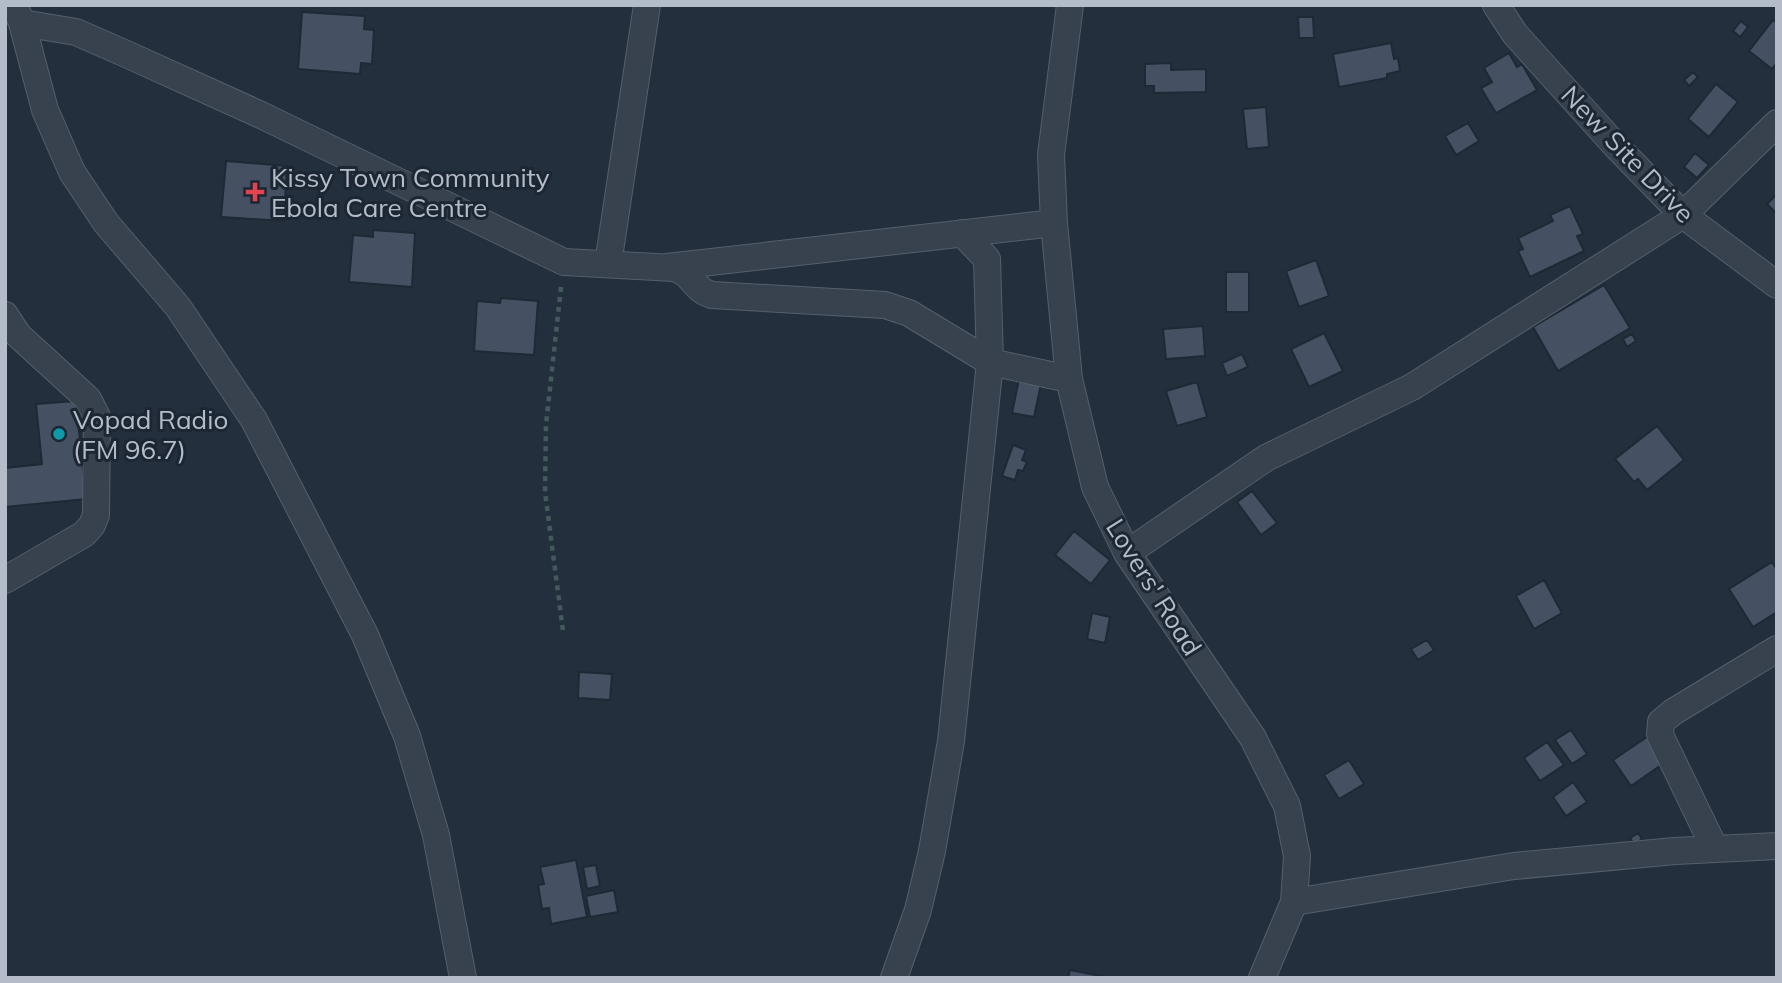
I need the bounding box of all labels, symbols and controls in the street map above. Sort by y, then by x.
street label: New Site Drive [1554,79,1702,229]
place label: Kissy Town Community Ebola Care Centre [271,161,550,224]
marker: Kissy Town Community Ebola Care Centre [245,182,265,202]
place label: Vopad Radio (FM 96.7) [73,403,228,466]
marker: Vopad Radio (FM 96.7) [51,426,67,442]
street label: Lovers' Road [1099,513,1209,661]

